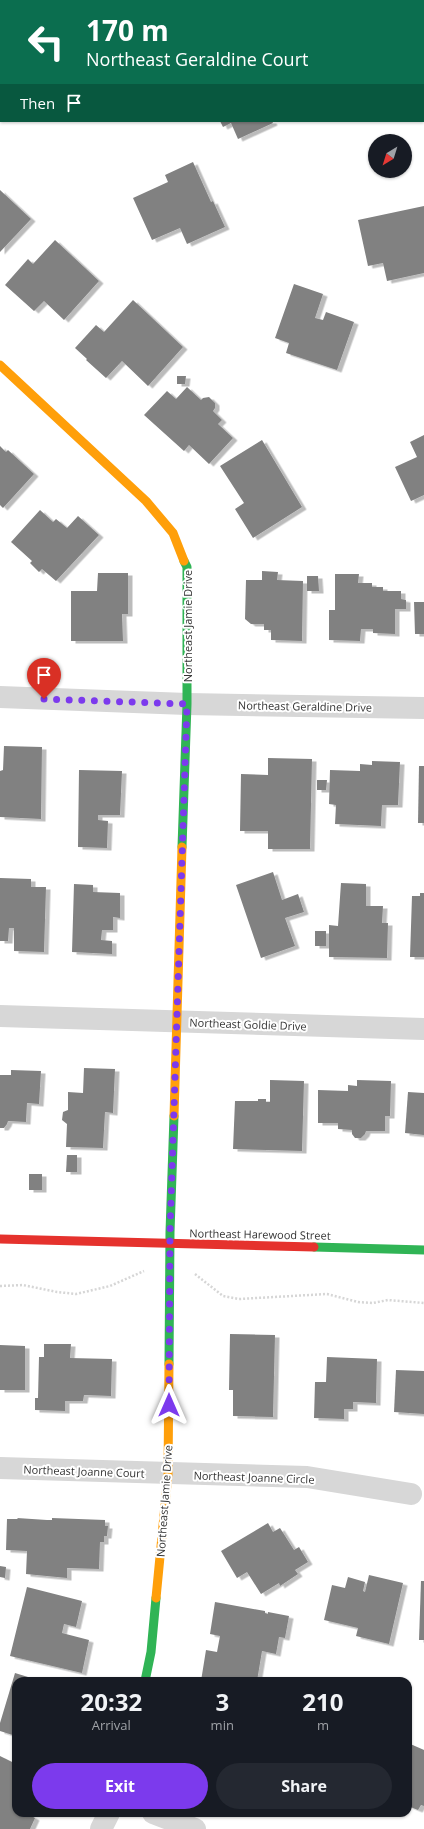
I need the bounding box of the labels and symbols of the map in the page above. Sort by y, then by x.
north arrow [368,134,412,178]
street label: Northeast Jamie Drive [180,570,195,682]
pin [27,658,61,699]
street label: Northeast Geraldine Drive [238,697,372,715]
street label: Northeast Goldie Drive [189,1014,307,1034]
street label: Northeast Harewood Street [189,1225,331,1243]
position arrow [148,1384,190,1426]
street label: Northeast Jamie Drive [153,1444,175,1558]
street label: Northeast Joanne Court [23,1461,145,1481]
street label: Northeast Joanne Circle [193,1467,315,1487]

